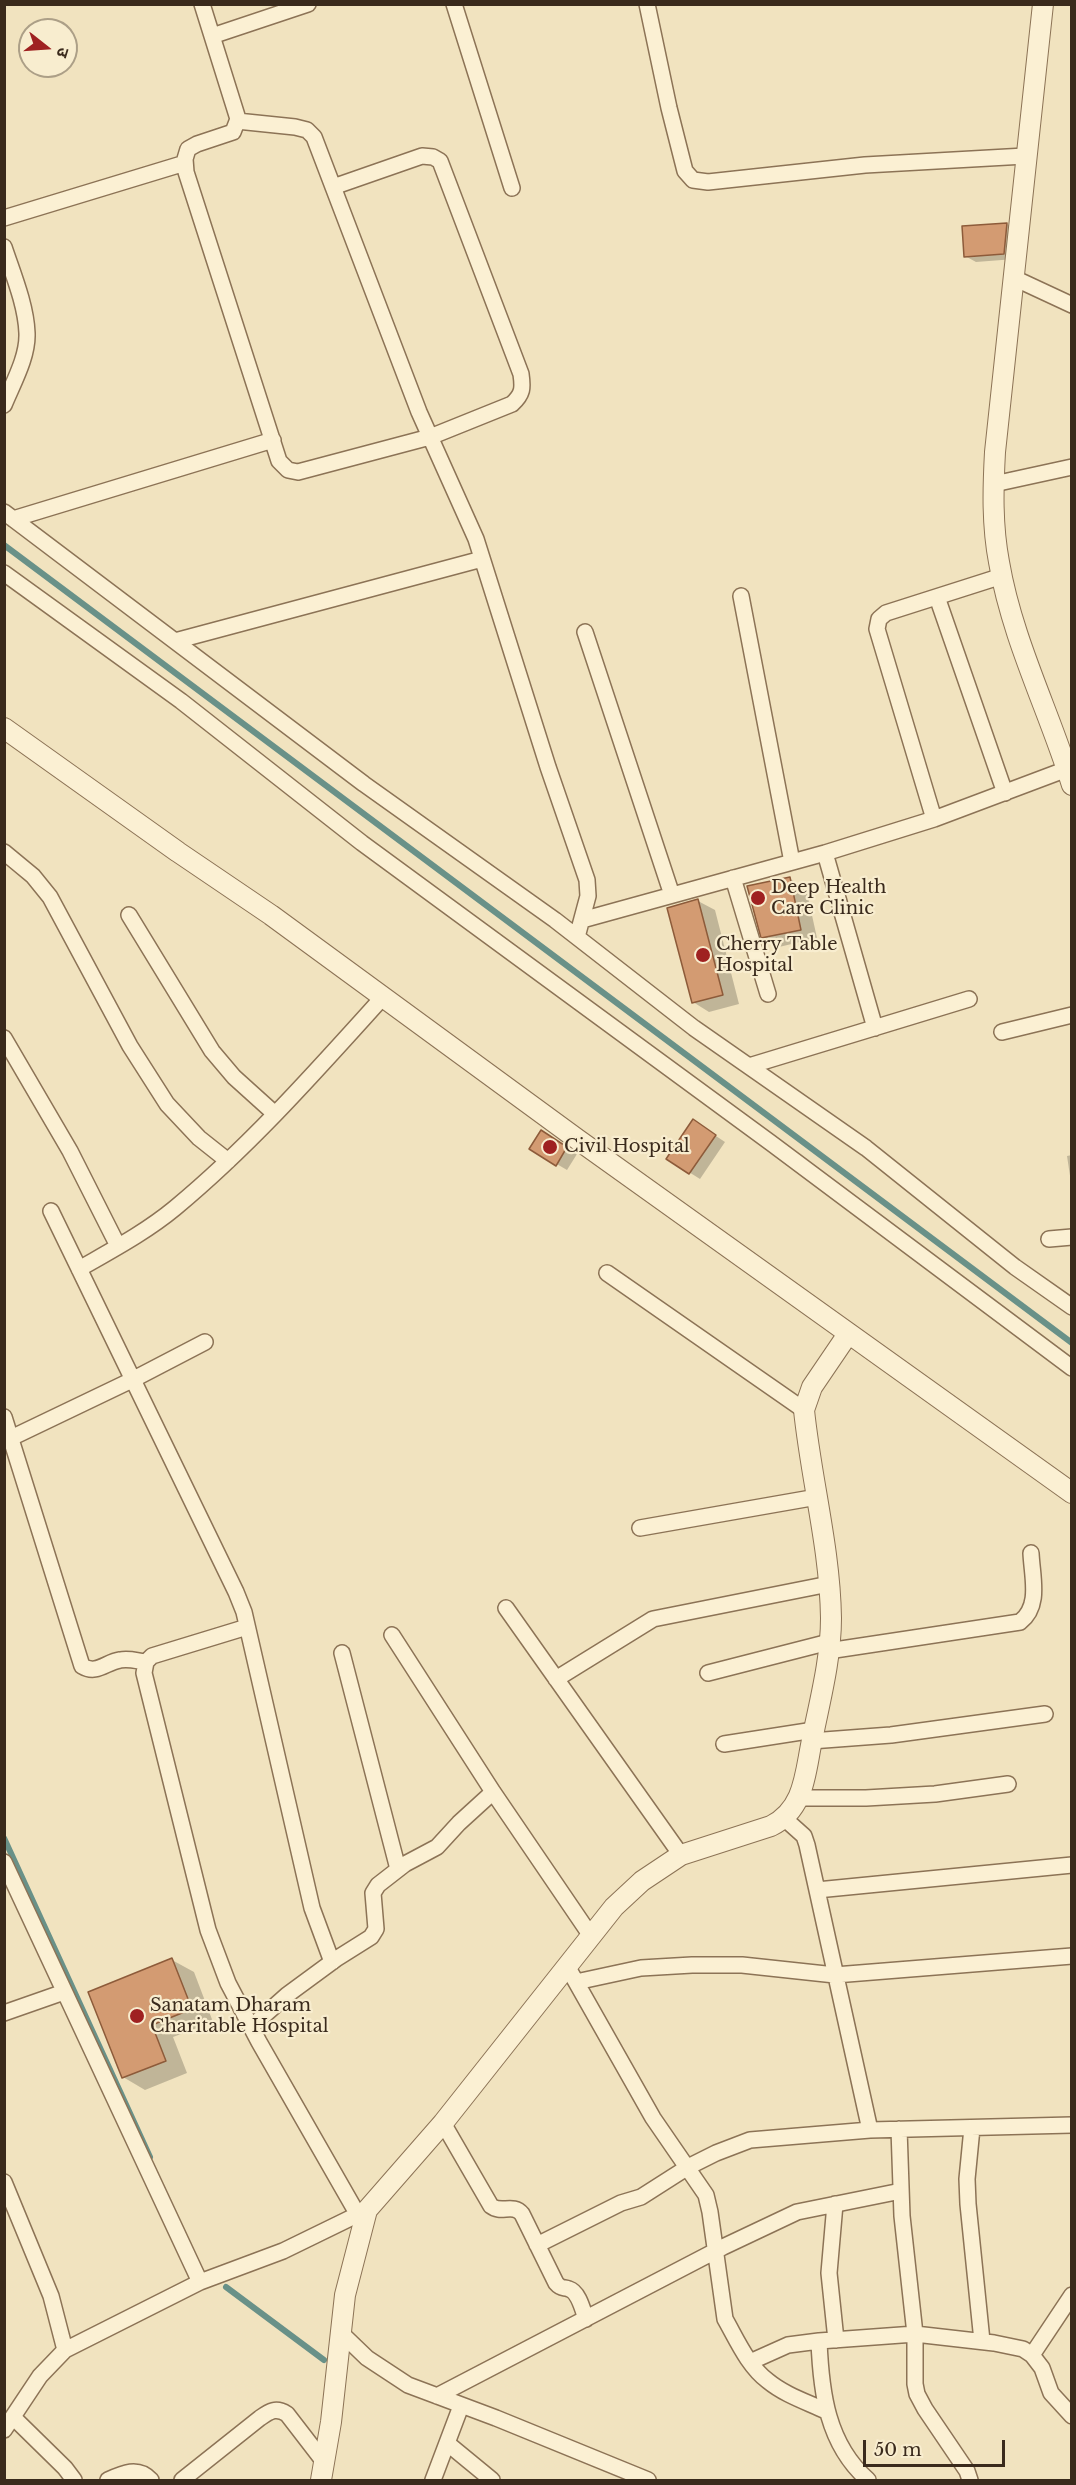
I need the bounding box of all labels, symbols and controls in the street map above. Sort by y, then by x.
north arrow [18,18,78,78]
text: उ [52,45,74,60]
place label: Deep Health Care Clinic [771,877,886,920]
marker: Deep Health Care Clinic [749,889,767,907]
place label: Cherry Table Hospital [716,934,837,976]
marker: Cherry Table Hospital [694,946,712,964]
place label: Civil Hospital [564,1136,690,1158]
marker: Civil Hospital [541,1138,559,1156]
place label: Sanatam Dharam Charitable Hospital [150,1995,328,2038]
marker: Sanatam Dharam Charitable Hospital [128,2007,146,2025]
scale bar [866,2428,1008,2466]
text: 50 m [874,2439,922,2461]

